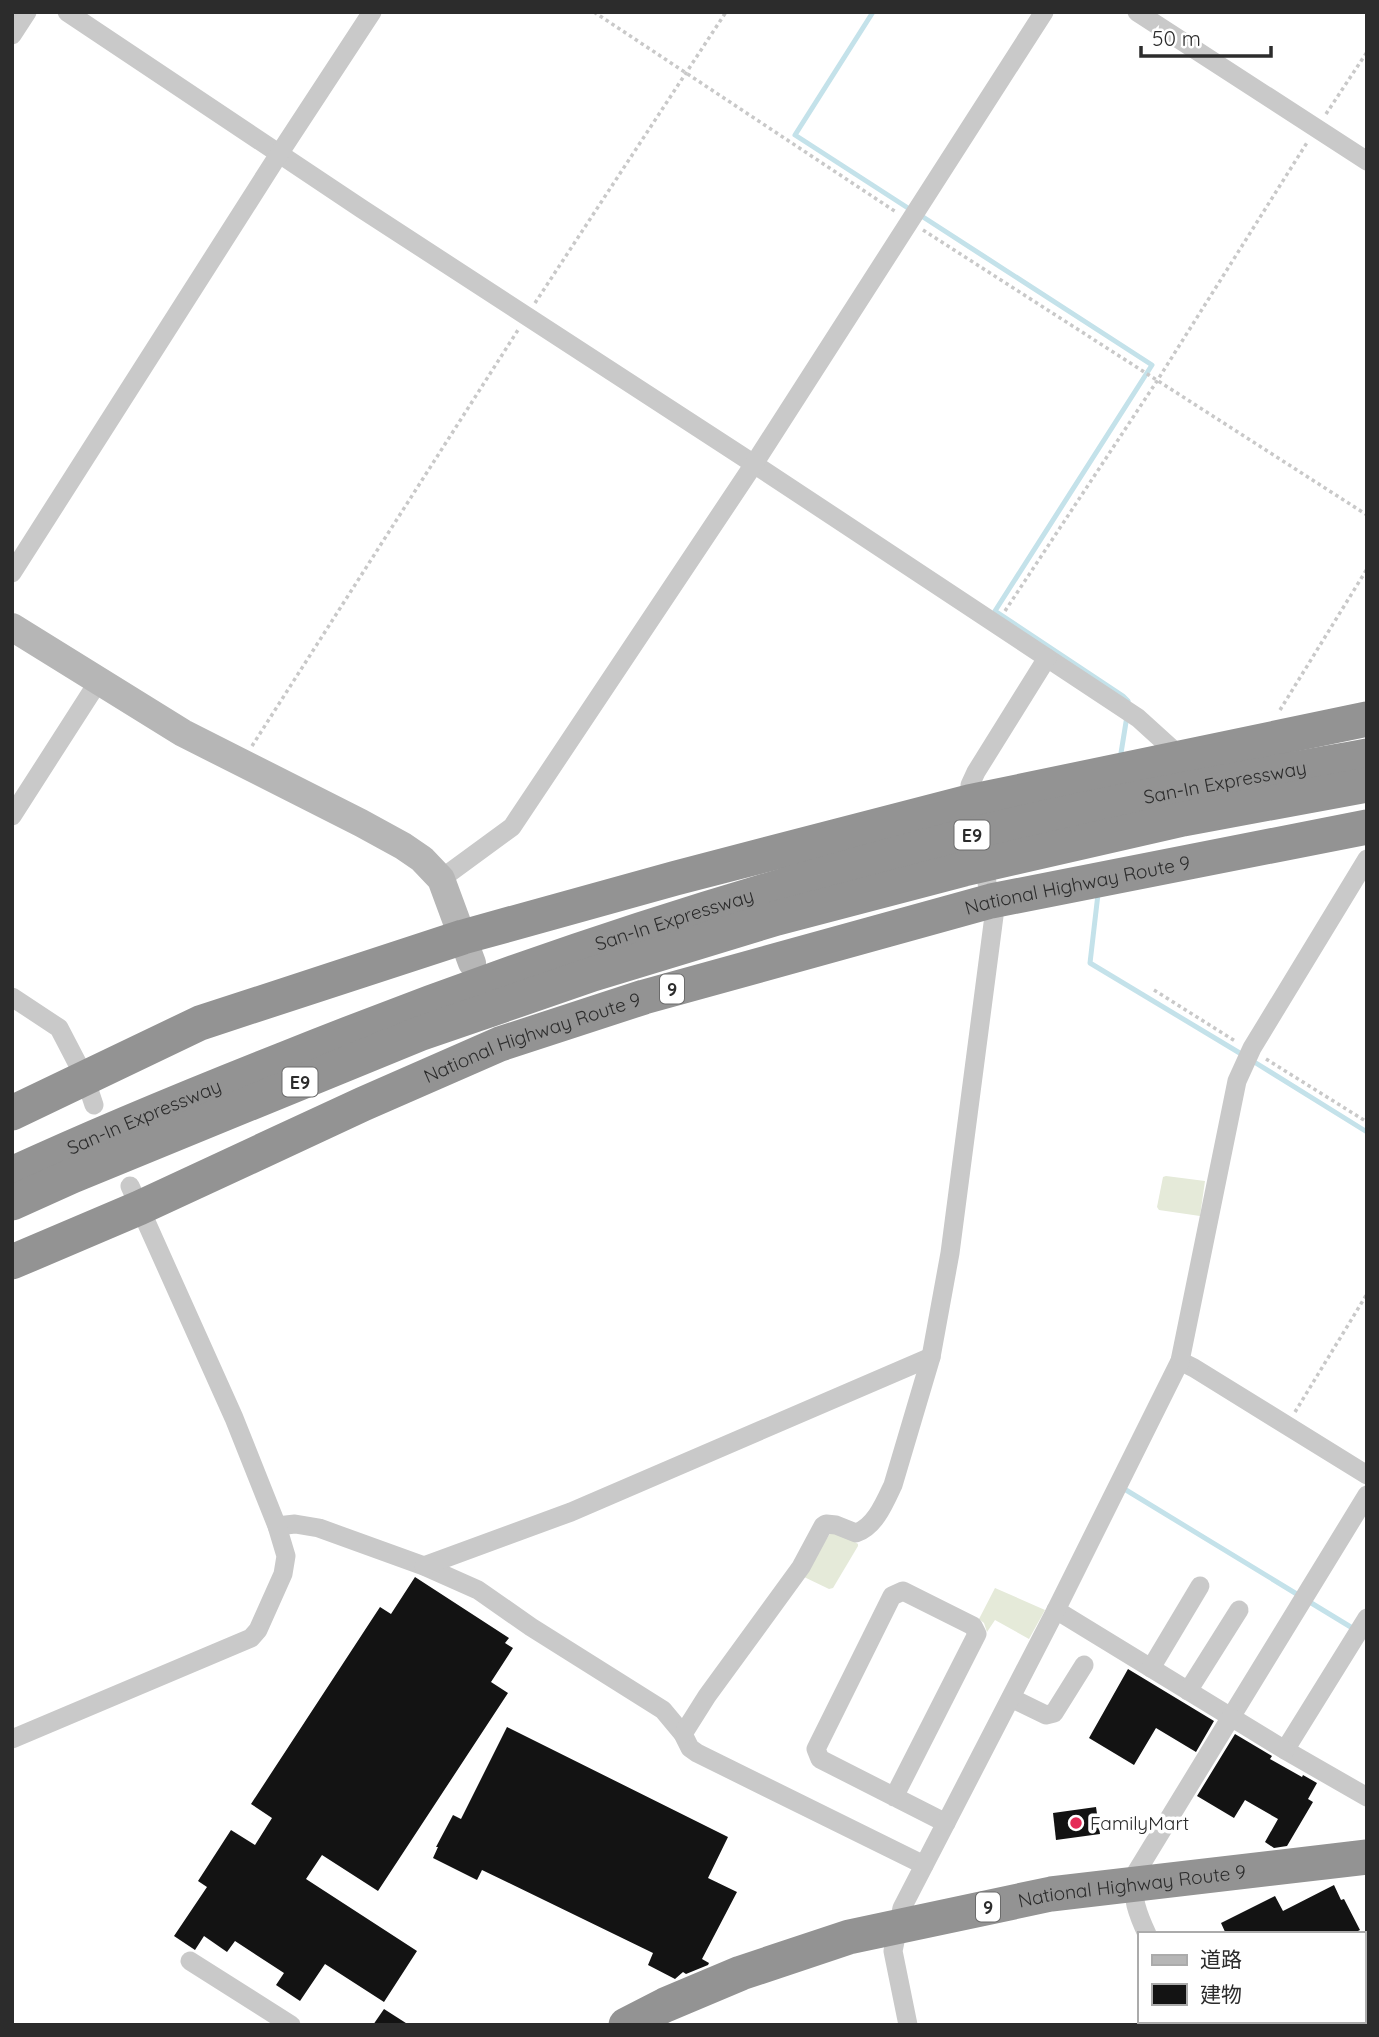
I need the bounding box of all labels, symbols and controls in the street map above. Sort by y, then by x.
scale bar [1141,14,1270,58]
text: 50 m [1152,25,1201,51]
street label: San-In Expressway [1141,755,1308,809]
road number: E9 [954,820,990,850]
street label: National Highway Route 9 [962,850,1192,920]
street label: San-In Expressway [592,883,757,956]
road number: 9 [660,974,684,1004]
street label: National Highway Route 9 [420,987,644,1088]
road number: E9 [282,1068,318,1097]
street label: San-In Expressway [63,1074,225,1160]
place label: FamilyMart [1090,1811,1189,1835]
marker: FamilyMart [1068,1815,1084,1831]
street label: National Highway Route 9 [1016,1859,1247,1913]
road number: 9 [976,1893,1000,1922]
legend [1138,1932,1365,2023]
text: 道路 [1200,1946,1242,1972]
text: 建物 [1200,1981,1242,2007]

